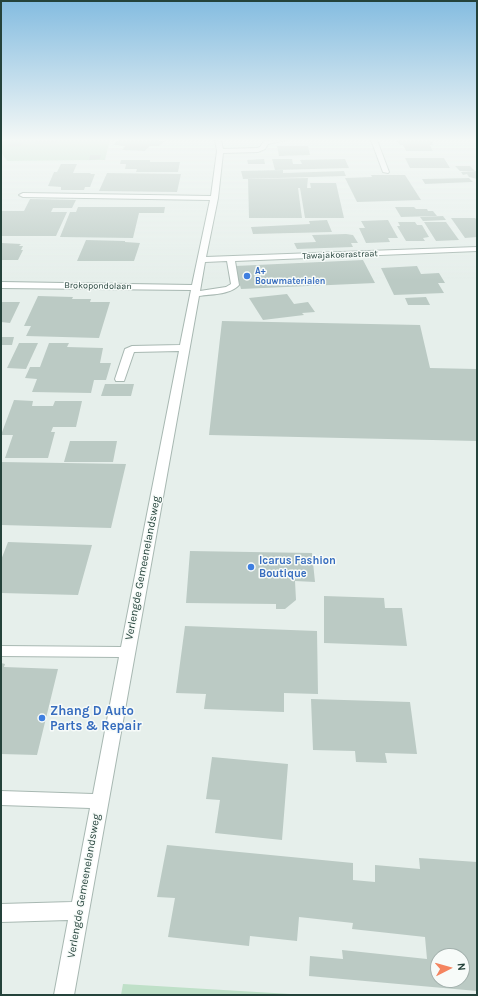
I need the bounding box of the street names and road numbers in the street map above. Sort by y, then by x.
street label: Tawajakoerastraat [302,248,378,262]
street label: Brokopondolaan [64,280,132,292]
street label: Verlengde Gemeenelandsweg [123,495,163,641]
street label: Verlengde Gemeenelandsweg [65,813,103,959]

